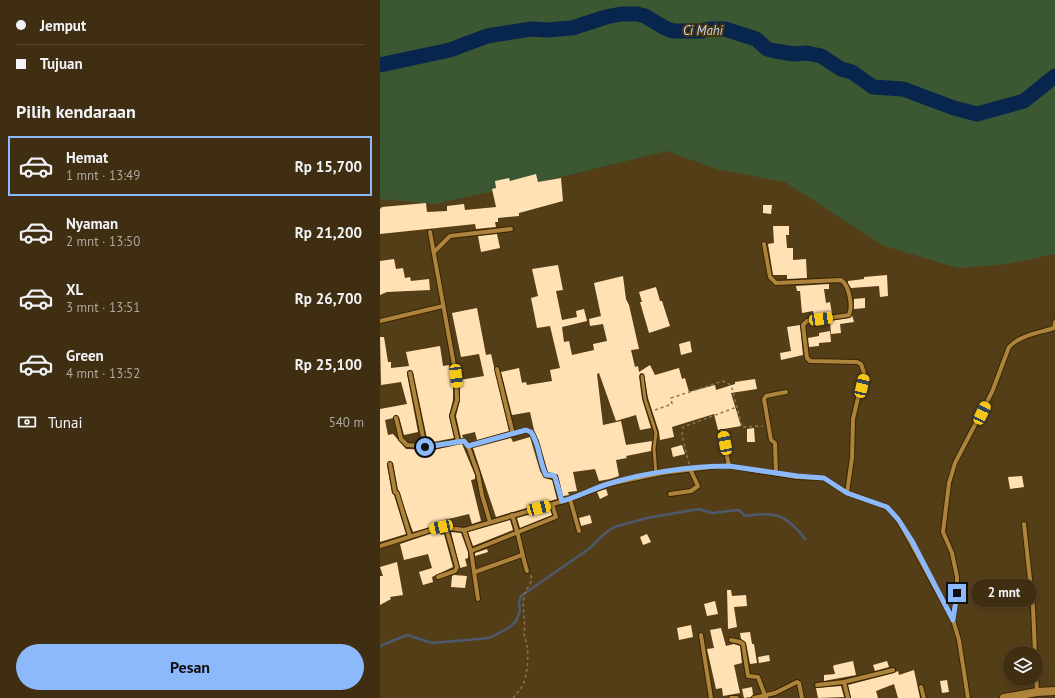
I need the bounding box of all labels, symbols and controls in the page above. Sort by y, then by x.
text: Jemput [40,16,86,35]
water label: Ci Mahi [683,22,724,39]
text: Tujuan [40,54,83,73]
text: Pilih kendaraan [16,100,136,123]
icon: car [18,148,54,184]
text: Hemat [66,148,108,167]
text: Rp 15,700 [295,157,362,176]
text: 1 mnt · 13:49 [66,167,140,184]
icon: car [18,214,54,250]
text: Nyaman [66,214,118,233]
text: Rp 21,200 [295,223,362,242]
text: 2 mnt · 13:50 [66,233,140,250]
icon: car [18,280,54,316]
text: XL [66,280,83,299]
text: Rp 26,700 [295,289,362,308]
text: 3 mnt · 13:51 [66,299,140,316]
car [808,311,834,327]
icon: car [18,346,54,382]
text: Green [66,346,104,365]
text: Rp 25,100 [295,355,362,374]
car [449,363,463,389]
text: 4 mnt · 13:52 [66,365,140,382]
car [853,373,871,399]
car [971,400,993,426]
icon: cash [16,411,38,433]
text: Tunai [48,413,83,432]
text: 540 m [329,414,364,431]
car [717,430,733,456]
route start [416,438,434,456]
car [526,499,552,517]
car [428,519,454,535]
callout: 2 mnt [971,579,1037,607]
route end [948,584,966,602]
text: 2 mnt [988,584,1020,601]
button: Pesan [16,644,364,690]
map controls [1003,646,1043,686]
button: layers [1003,646,1043,686]

